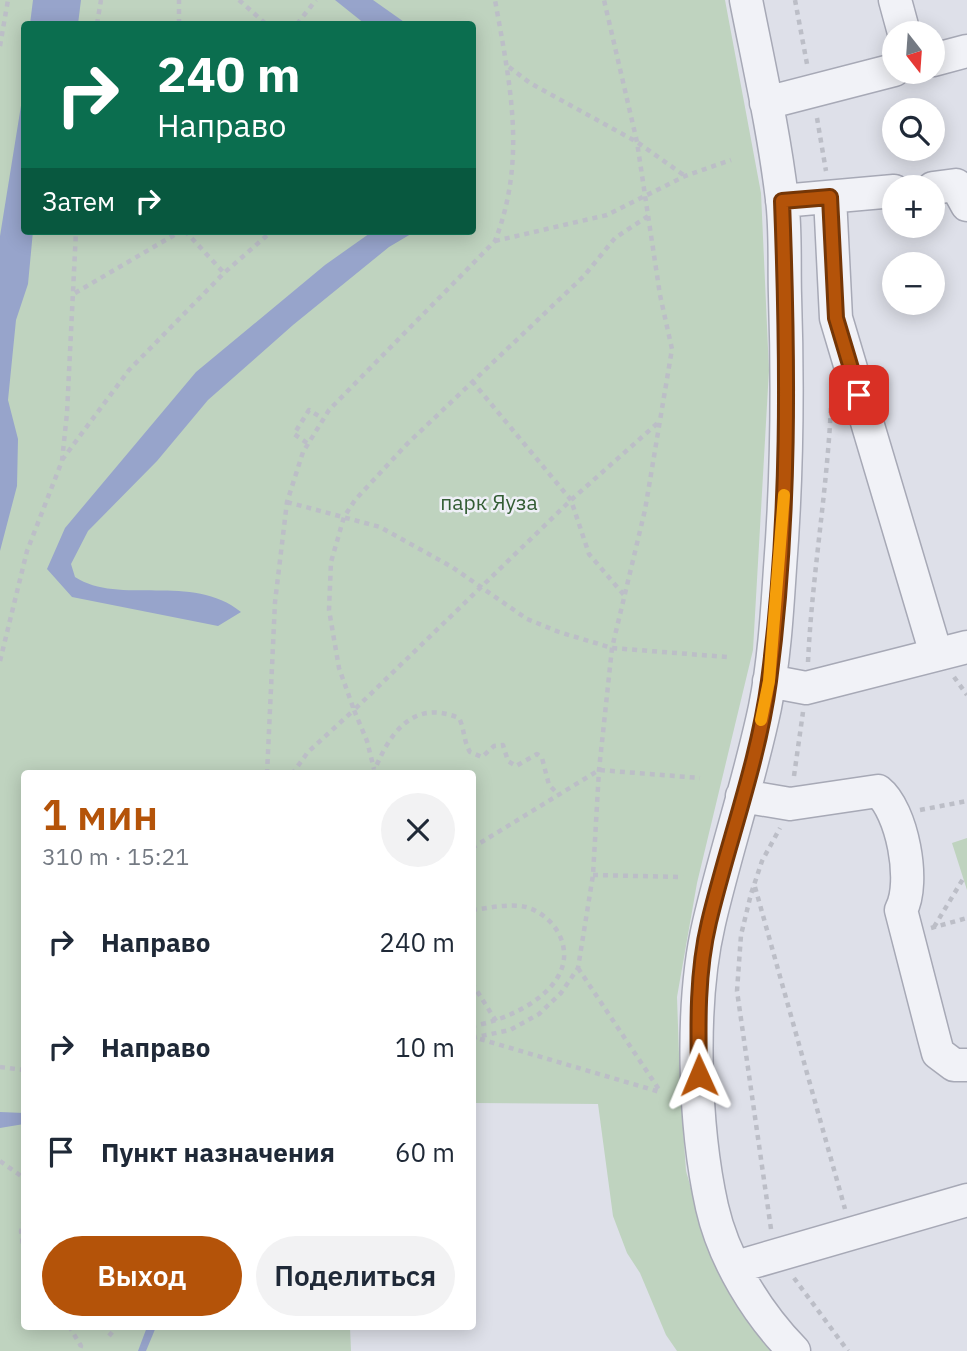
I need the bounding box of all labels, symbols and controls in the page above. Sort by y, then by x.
north arrow [882,21,945,84]
map controls [882,21,945,315]
text: 240 m [157,42,301,105]
icon: right [42,49,133,140]
button: search [882,98,945,161]
text: Направо [157,104,286,146]
button: + [882,175,945,238]
icon: right [129,182,167,220]
text: Затем [42,184,115,218]
button: − [882,252,945,315]
pin [829,365,889,425]
icon: arrive [840,376,878,414]
park label: парк Яуза [440,488,538,516]
text: 1 мин [42,787,158,842]
button: close [381,793,455,867]
text: 310 m · 15:21 [42,841,189,871]
icon: right [42,923,80,961]
text: Направо [101,925,210,959]
text: 240 m [379,925,455,959]
icon: right [42,1028,80,1066]
text: Направо [101,1030,210,1064]
text: 10 m [395,1030,455,1064]
position arrow [662,1038,736,1112]
icon: arrive [42,1133,80,1171]
text: Пункт назначения [101,1135,335,1169]
text: 60 m [395,1135,455,1169]
button: Выход [42,1236,242,1316]
button: Поделиться [256,1236,455,1316]

